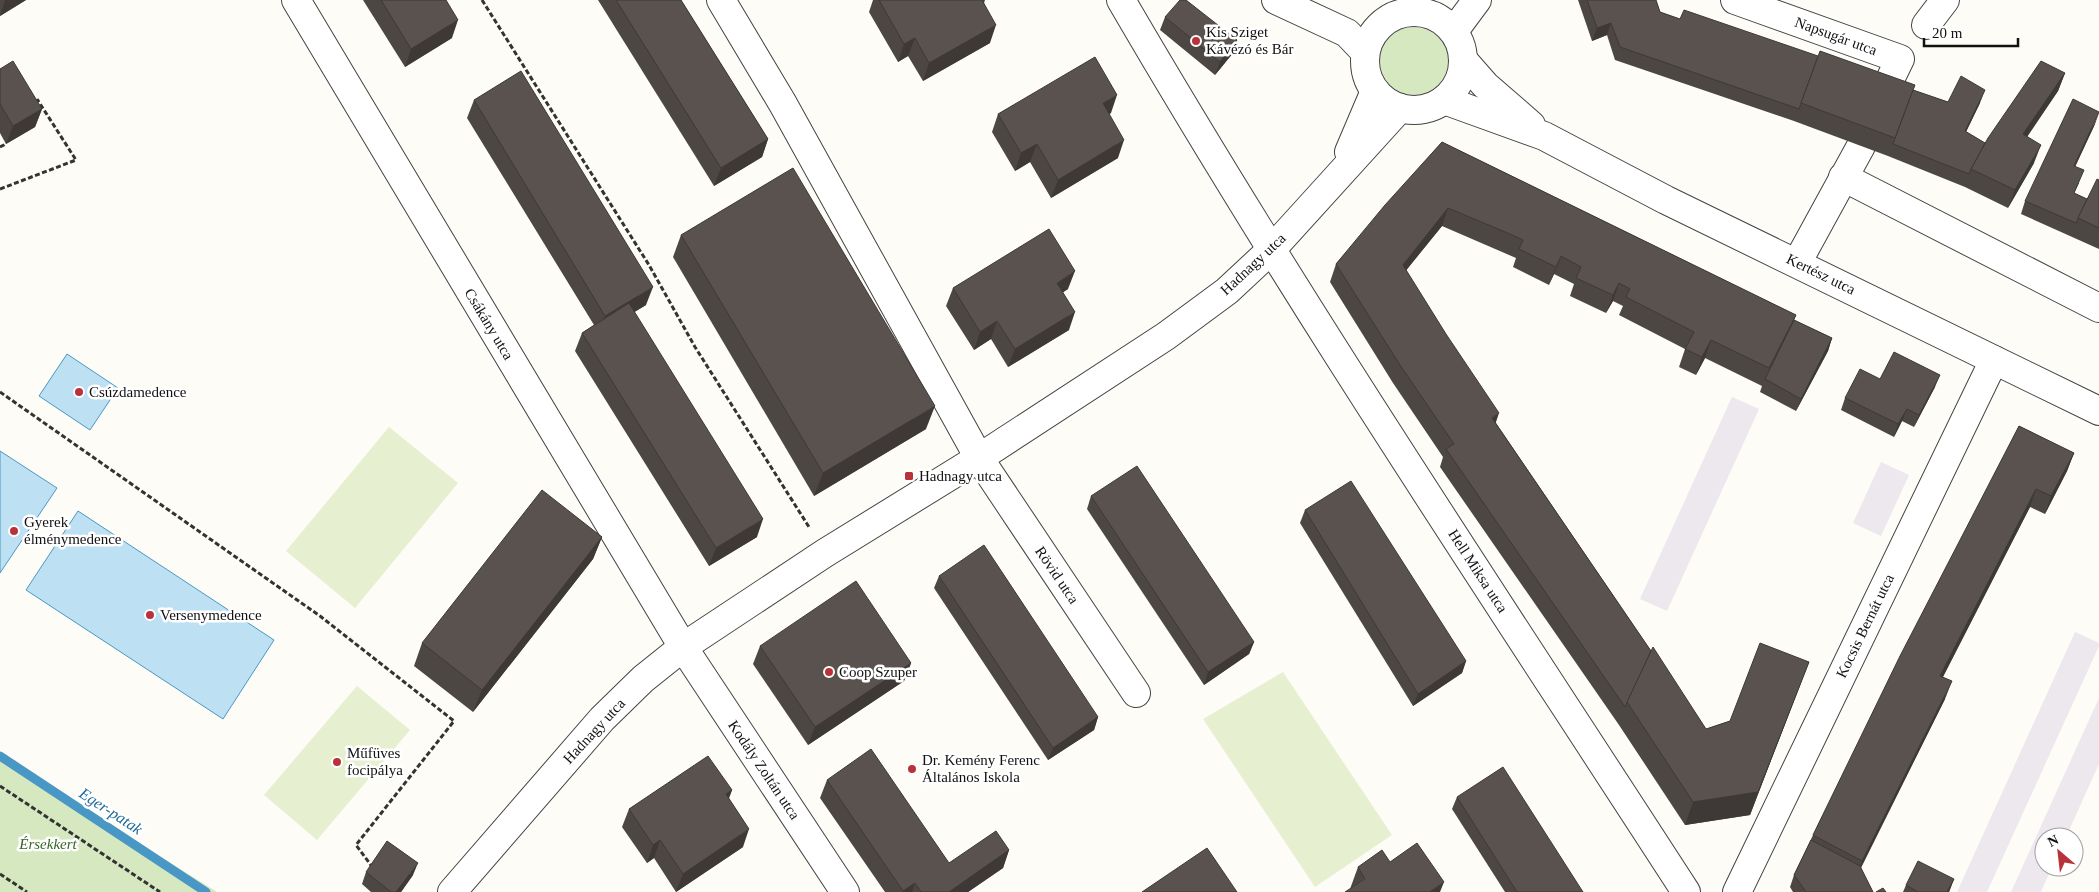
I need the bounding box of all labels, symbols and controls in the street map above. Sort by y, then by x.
street label: Napsugár utca [1793,14,1880,58]
scale bar [1924,15,2018,47]
place label: Kis Sziget Kávézó és Bár [1206,24,1293,57]
text: 20 m [1932,25,1963,41]
marker: Kis Sziget Kávézó és Bár [1190,35,1202,47]
street label: Hadnagy utca [1217,230,1289,298]
street label: Kertész utca [1784,250,1858,298]
street label: Csákány utca [461,285,517,363]
place label: Csúzdamedence [89,384,187,400]
marker: Csúzdamedence [73,386,85,398]
place label: Hadnagy utca [919,468,1002,484]
marker: Hadnagy utca [903,470,915,482]
place label: Gyerek élménymedence [24,514,122,547]
marker: Gyerek élménymedence [8,525,20,537]
street label: Hell Miksa utca [1445,526,1511,616]
street label: Rövid utca [1032,543,1082,607]
street label: Kocsis Bernát utca [1833,571,1897,680]
place label: Versenymedence [160,607,262,623]
marker: Versenymedence [144,609,156,621]
place label: Coop Szuper [839,664,917,680]
marker: Coop Szuper [823,666,835,678]
street label: Hadnagy utca [560,695,628,767]
street label: Kodály Zoltán utca [725,718,803,823]
place label: Műfüves focipálya [347,745,403,778]
place label: Dr. Kemény Ferenc Általános Iskola [922,752,1040,785]
marker: Műfüves focipálya [331,756,343,768]
marker: Dr. Kemény Ferenc Általános Iskola [906,763,918,775]
water label: Eger-patak [75,784,146,839]
north arrow [2034,827,2084,877]
text: N [2045,832,2061,850]
park label: Érsekkert [18,836,78,852]

